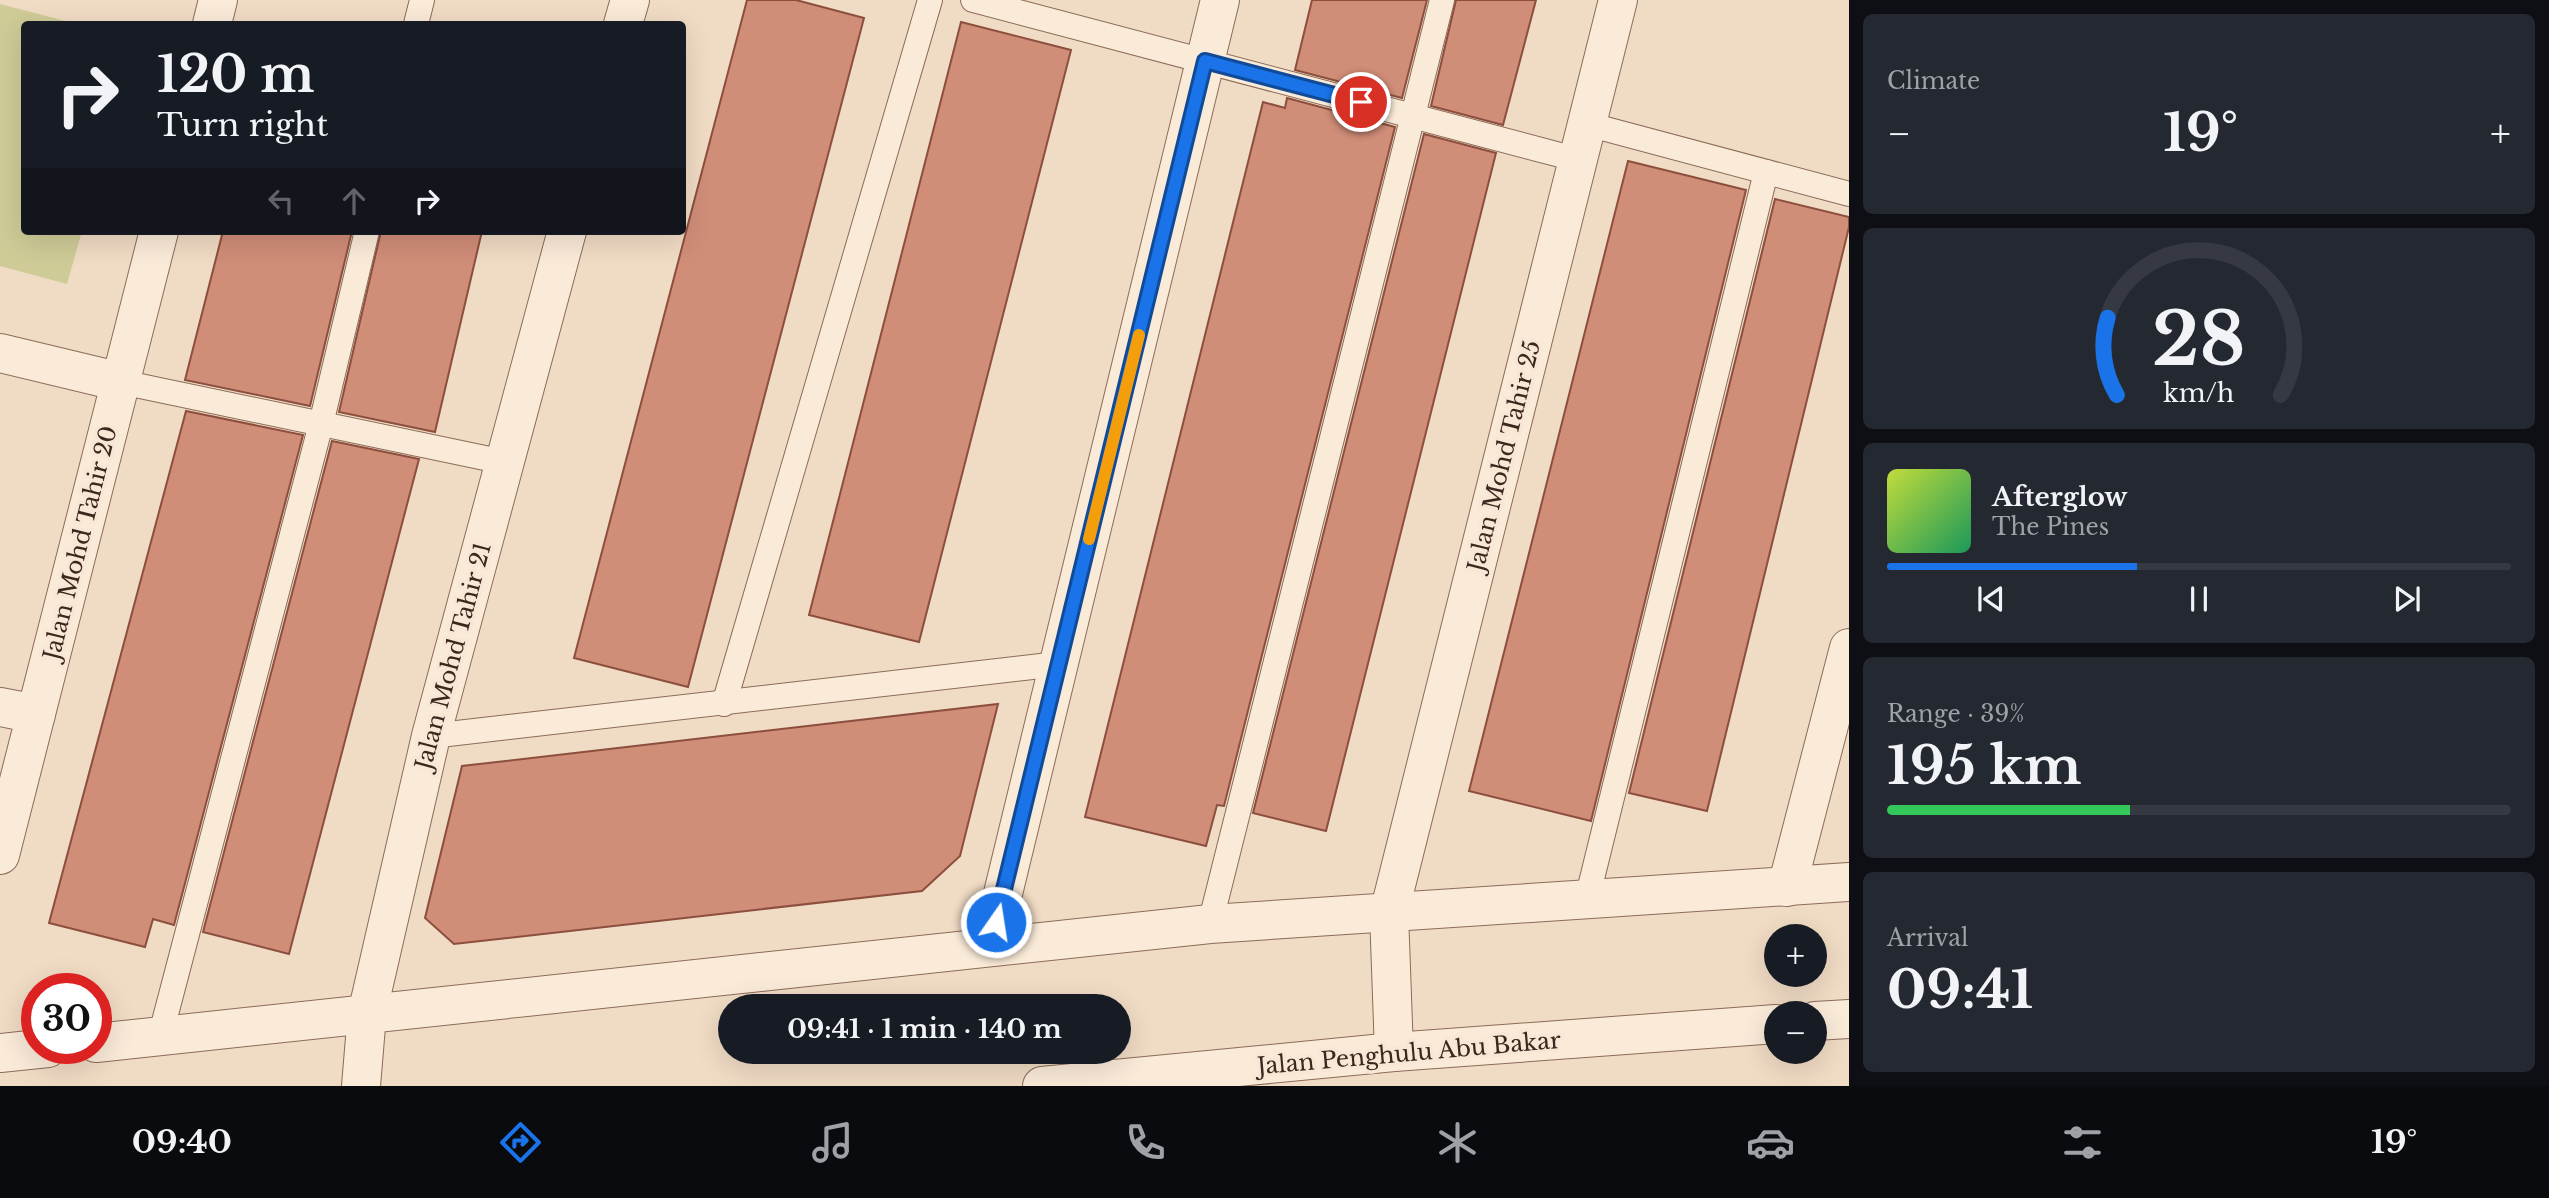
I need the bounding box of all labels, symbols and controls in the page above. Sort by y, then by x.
text: 120 m [157,44,315,105]
icon: right [42,49,133,140]
text: Climate [1887,67,1980,95]
pin [1331,72,1391,132]
icon: arrive [1342,83,1380,121]
text: 19° [2163,101,2238,165]
text: Turn right [157,105,328,145]
text: − [1887,110,1911,157]
text: + [2490,110,2511,157]
icon: left [262,182,300,220]
icon: ahead [335,182,373,220]
icon: right [408,182,446,220]
text: 28 [2152,294,2246,385]
street label: Jalan Mohd Tahir 25 [1461,338,1546,577]
text: km/h [2164,377,2234,408]
street label: Jalan Mohd Tahir 20 [37,423,123,666]
text: Afterglow [1992,481,2128,513]
text: The Pines [1992,513,2109,541]
street label: Jalan Mohd Tahir 21 [408,539,497,776]
icon: previous [1972,580,2010,618]
icon: pause [2180,580,2218,618]
icon: next [2388,580,2426,618]
text: Range · 39% [1887,700,2025,728]
text: 195 km [1887,734,2082,798]
position arrow [959,885,1033,959]
map controls [1764,924,1827,1064]
button: + [1764,924,1827,987]
text: Arrival [1887,924,1968,952]
text: 09:41 [1887,958,2033,1022]
speed limit sign: 30 [21,973,112,1064]
button: − [1764,1001,1827,1064]
text: 09:41 · 1 min · 140 m [787,1013,1062,1045]
street label: Jalan Penghulu Abu Bakar [1253,1026,1562,1080]
icon: directions [496,1118,545,1167]
icon: music [808,1118,857,1167]
icon: phone [1121,1118,1170,1167]
icon: climate [1433,1118,1482,1167]
icon: car [1746,1118,1795,1167]
icon: filters [2058,1118,2107,1167]
text: 09:40 [132,1122,232,1162]
text: 19° [2371,1122,2417,1162]

